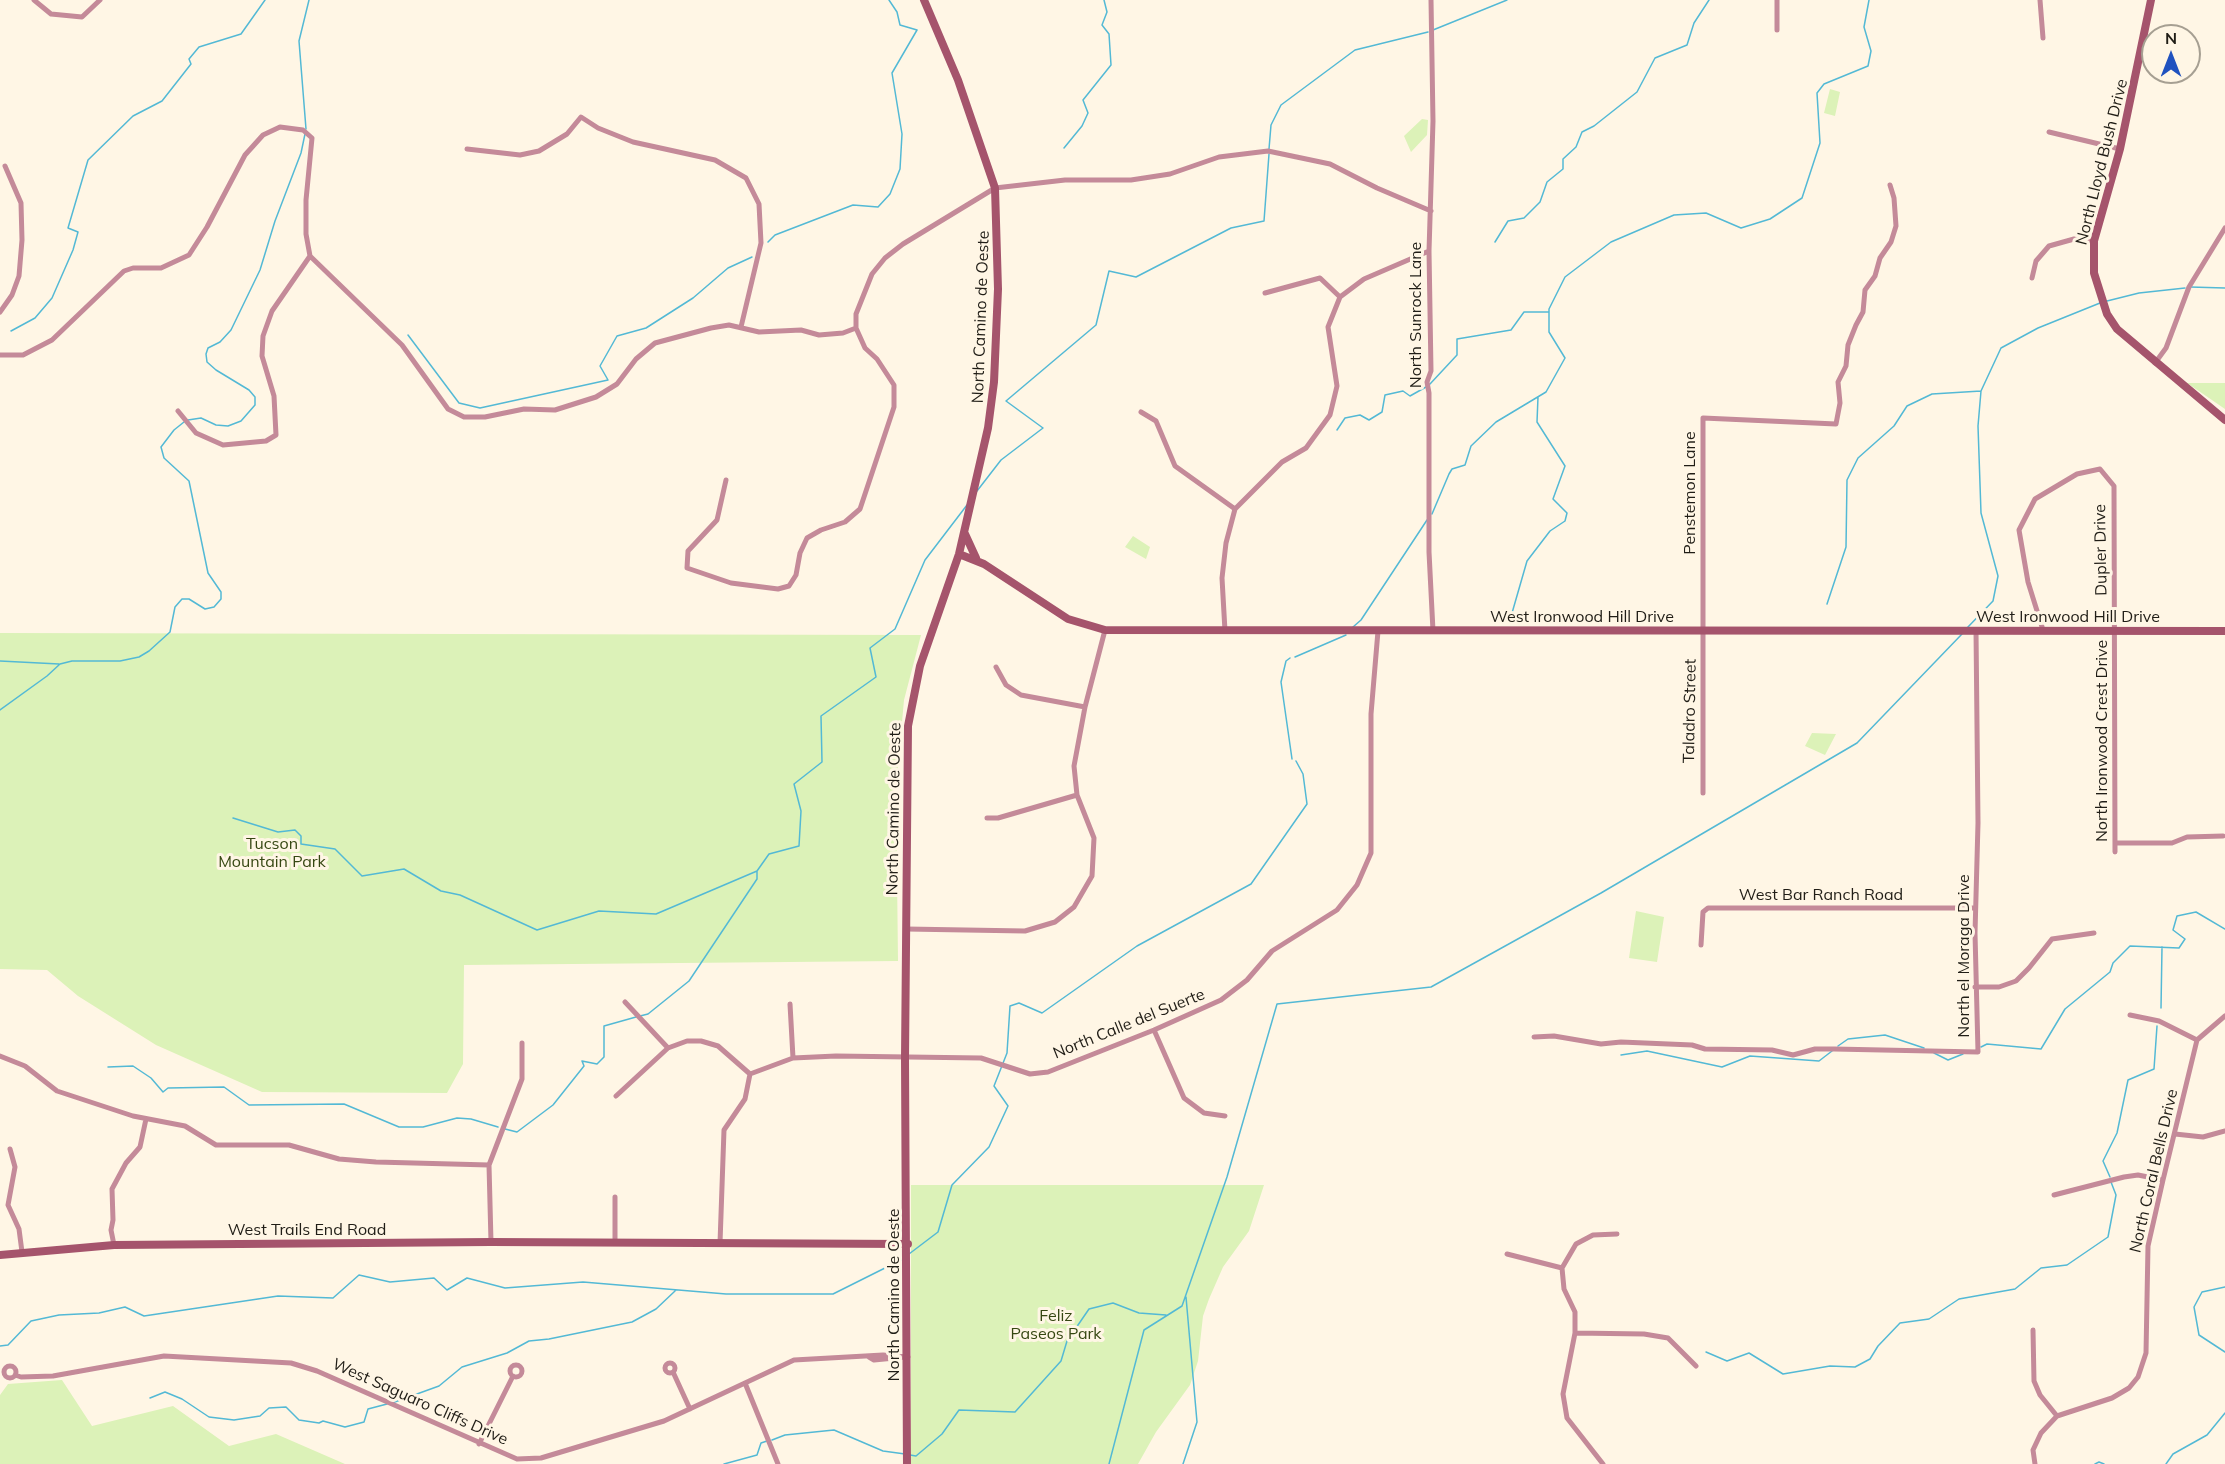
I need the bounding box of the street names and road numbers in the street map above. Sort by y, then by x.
street label: North Lloyd Bush Drive [2072,77,2132,247]
street label: North Camino de Oeste [968,230,994,404]
street label: North Sunrock Lane [1406,242,1426,388]
street label: Penstemon Lane [1680,431,1700,555]
street label: Dupler Drive [2091,504,2111,596]
street label: West Ironwood Hill Drive [1490,607,1674,627]
street label: West Ironwood Hill Drive [1976,607,2160,627]
street label: North Ironwood Crest Drive [2092,640,2112,842]
street label: Taladro Street [1679,659,1701,763]
street label: North Camino de Oeste [883,722,905,896]
street label: North el Moraga Drive [1954,874,1974,1038]
street label: West Bar Ranch Road [1739,885,1903,905]
street label: North Calle del Suerte [1050,985,1208,1063]
street label: North Coral Bells Drive [2126,1087,2182,1255]
street label: North Camino de Oeste [884,1209,904,1381]
street label: West Trails End Road [228,1220,386,1240]
street label: West Saguaro Cliffs Drive [329,1355,511,1449]

